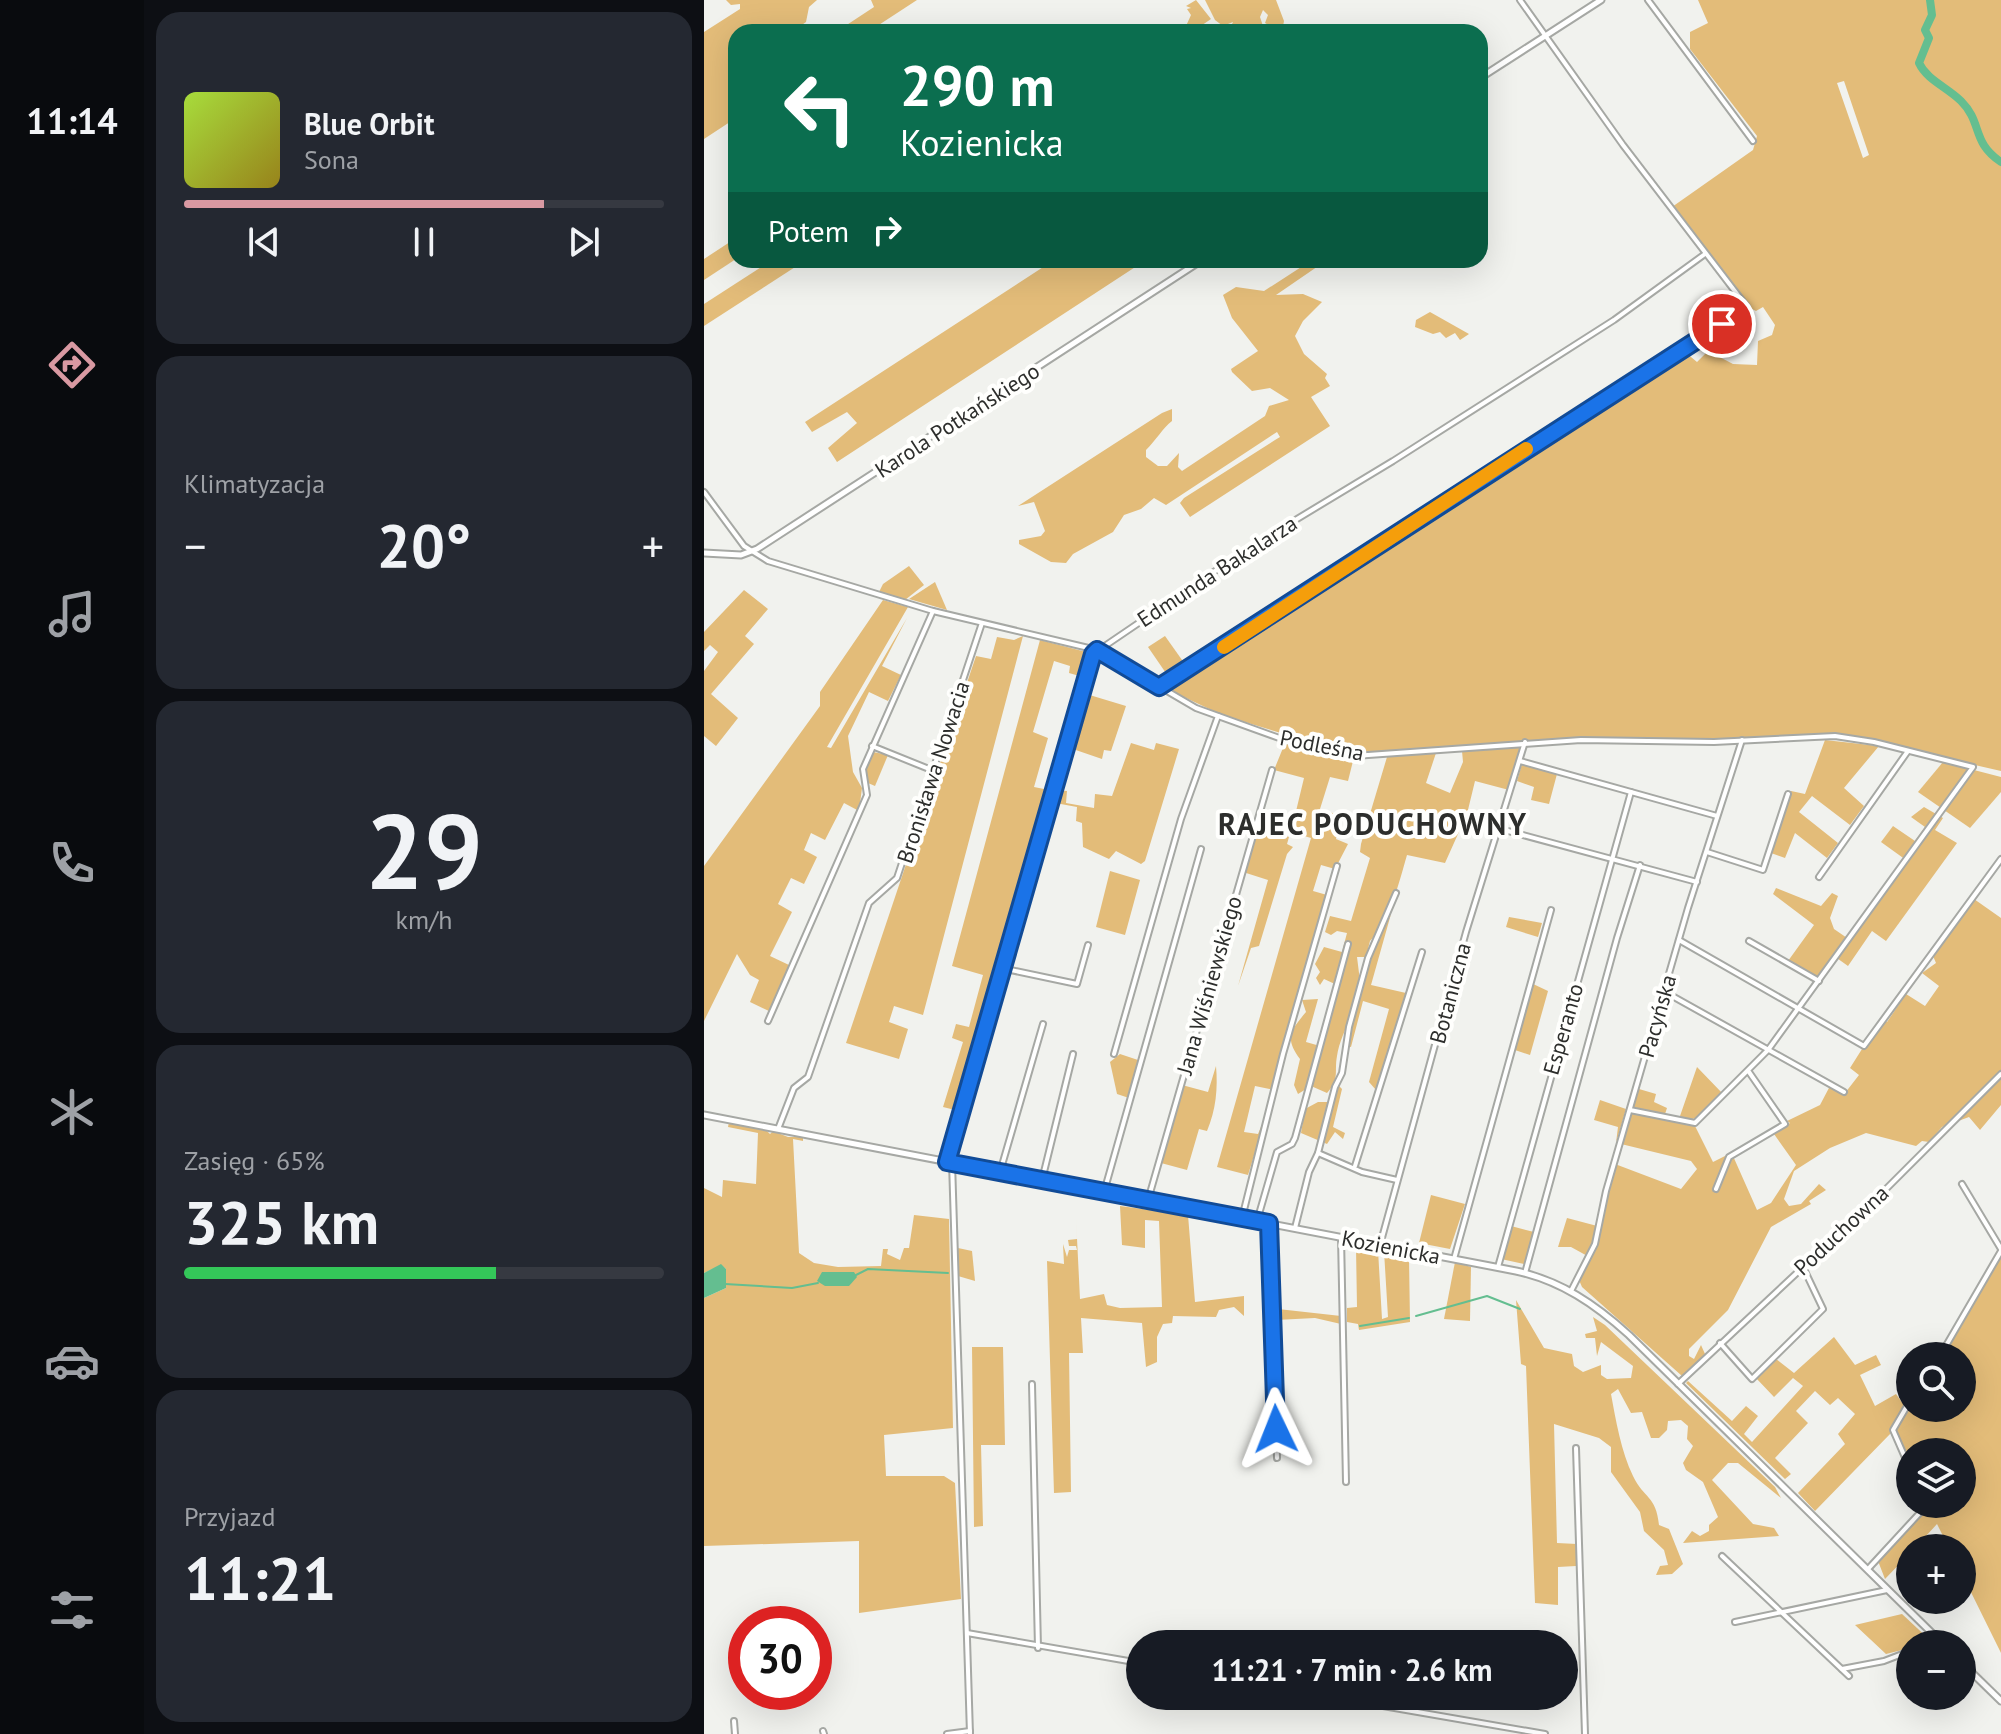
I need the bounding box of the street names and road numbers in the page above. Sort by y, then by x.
street label: Karola Potkańskiego [869,356,1045,484]
street label: Edmunda Bakalarza [1132,509,1302,633]
street label: Bronisława Nowacia [890,677,976,867]
street label: Podleśna [1278,723,1366,767]
street label: Jana Wiśniewskiego [1170,893,1248,1078]
street label: Botaniczna [1423,939,1477,1047]
street label: Pacyńska [1632,971,1682,1061]
street label: Esperanto [1537,980,1589,1078]
street label: Poduchowna [1788,1179,1894,1281]
street label: Kozienicka [1339,1224,1443,1270]

